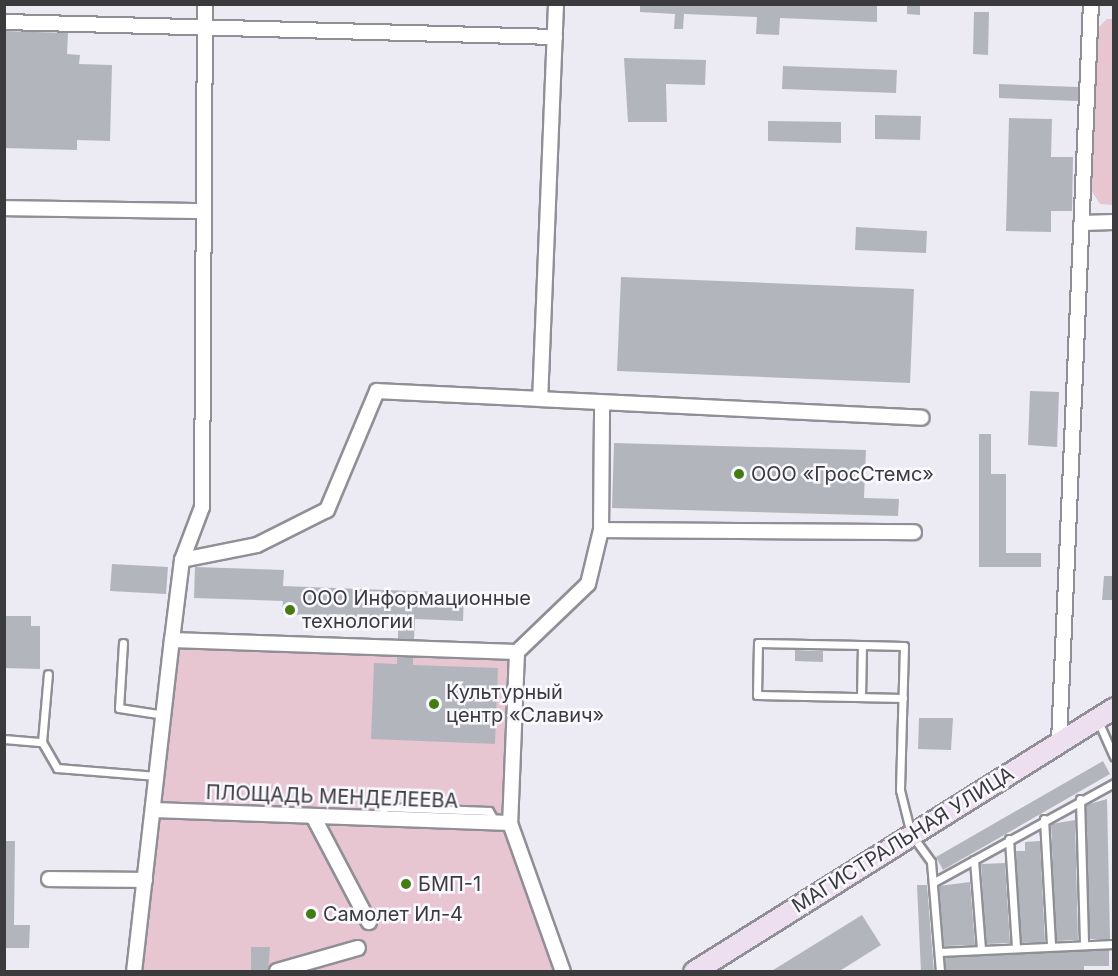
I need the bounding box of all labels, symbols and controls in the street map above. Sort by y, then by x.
place label: ООО «ГросСтемс» [751,462,934,486]
marker: ООО «ГросСтемс» [732,467,746,481]
place label: ООО Информационные технологии [302,586,531,633]
marker: ООО Информационные технологии [283,603,297,617]
place label: Культурный центр «Славич» [446,680,604,727]
marker: Культурный центр «Славич» [427,697,441,711]
street label: МАГИСТРАЛЬНАЯ УЛИЦА [788,762,1018,918]
street label: ПЛОЩАДЬ МЕНДЕЛЕЕВА [205,781,459,813]
place label: БМП-1 [418,872,481,896]
marker: БМП-1 [399,877,413,891]
place label: Самолет Ил-4 [323,902,463,926]
marker: Самолет Ил-4 [304,907,318,921]

